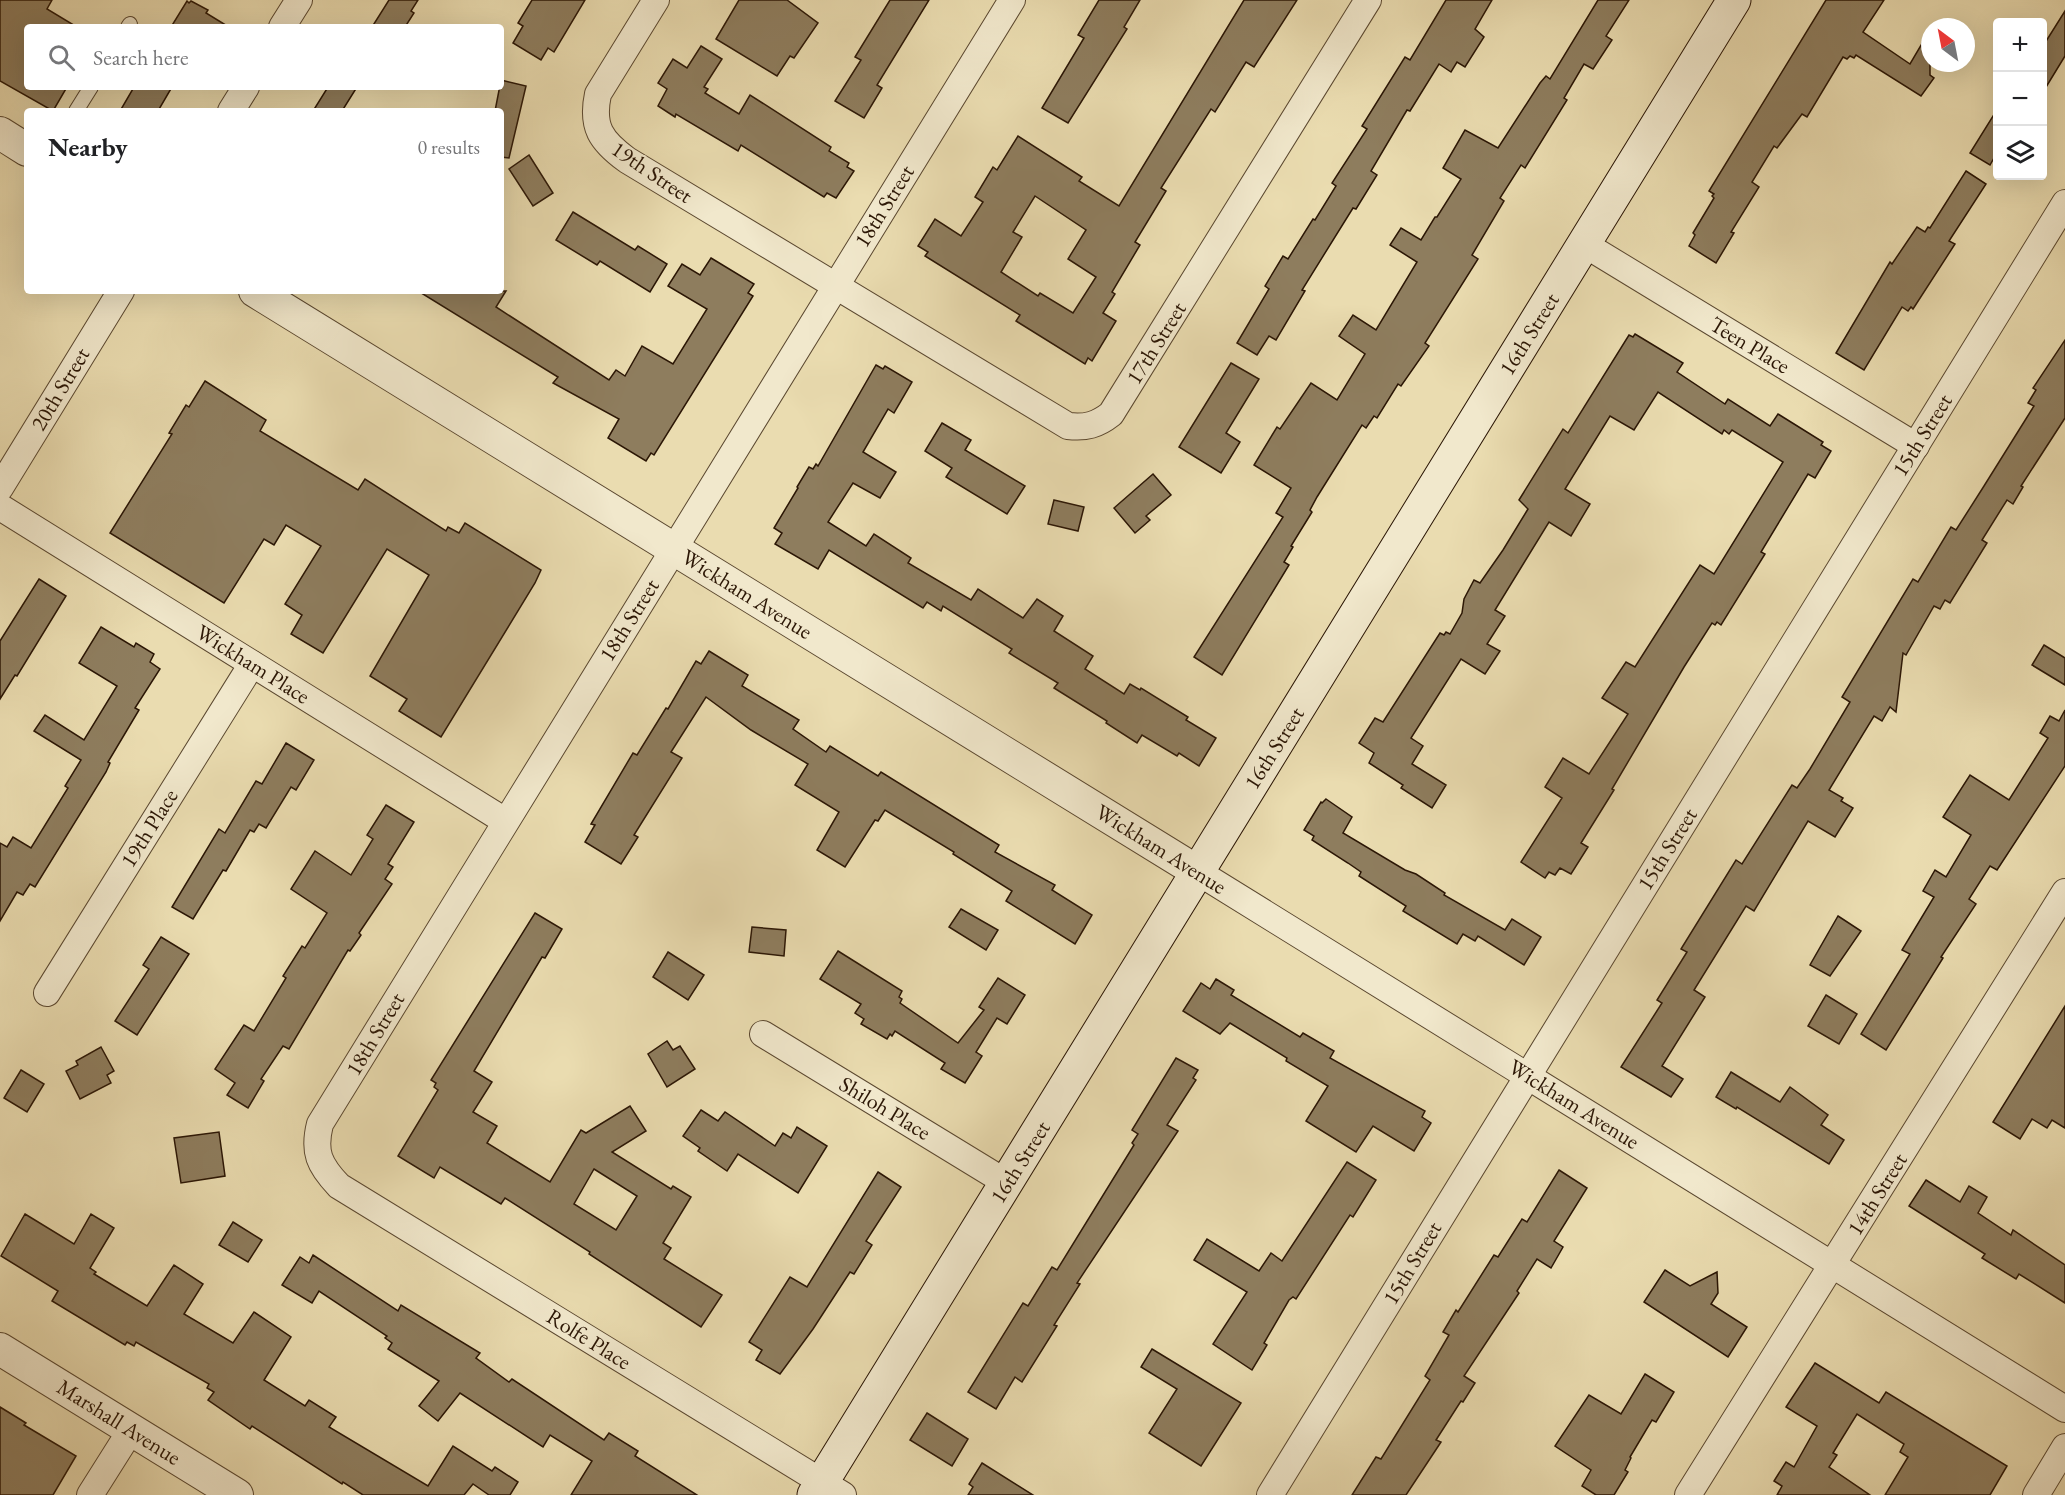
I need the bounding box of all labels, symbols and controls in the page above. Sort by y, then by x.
north arrow [1921,18,1975,72]
map controls [1993,18,2047,180]
button: + [1993,18,2047,72]
search box [24,24,504,90]
icon: search [45,41,78,74]
text: Search here [93,43,188,72]
button: − [1993,72,2047,126]
button: layers [1993,126,2047,180]
text: Nearby [48,130,128,164]
text: 0 results [417,134,480,160]
street label: 19th Street [606,134,698,210]
street label: 18th Street [847,159,921,253]
street label: 16th Street [1492,287,1566,381]
street label: 17th Street [1119,296,1193,390]
street label: Teen Place [1705,310,1796,380]
street label: 20th Street [24,342,96,436]
street label: 15th Street [1885,388,1959,482]
street label: Wickham Avenue [676,542,818,646]
street label: 18th Street [592,573,666,667]
street label: Wickham Place [190,617,316,711]
street label: 16th Street [1237,701,1311,795]
street label: 19th Place [114,783,185,873]
street label: Wickham Avenue [1090,797,1232,901]
street label: 15th Street [1630,802,1704,896]
street label: 18th Street [339,987,411,1081]
street label: Wickham Avenue [1503,1052,1645,1156]
street label: Shiloh Place [834,1069,936,1147]
street label: 16th Street [983,1115,1057,1209]
street label: 14th Street [1840,1147,1914,1241]
street label: 15th Street [1376,1216,1448,1310]
street label: Rolfe Place [541,1302,637,1376]
street label: Marshall Avenue [52,1372,187,1472]

